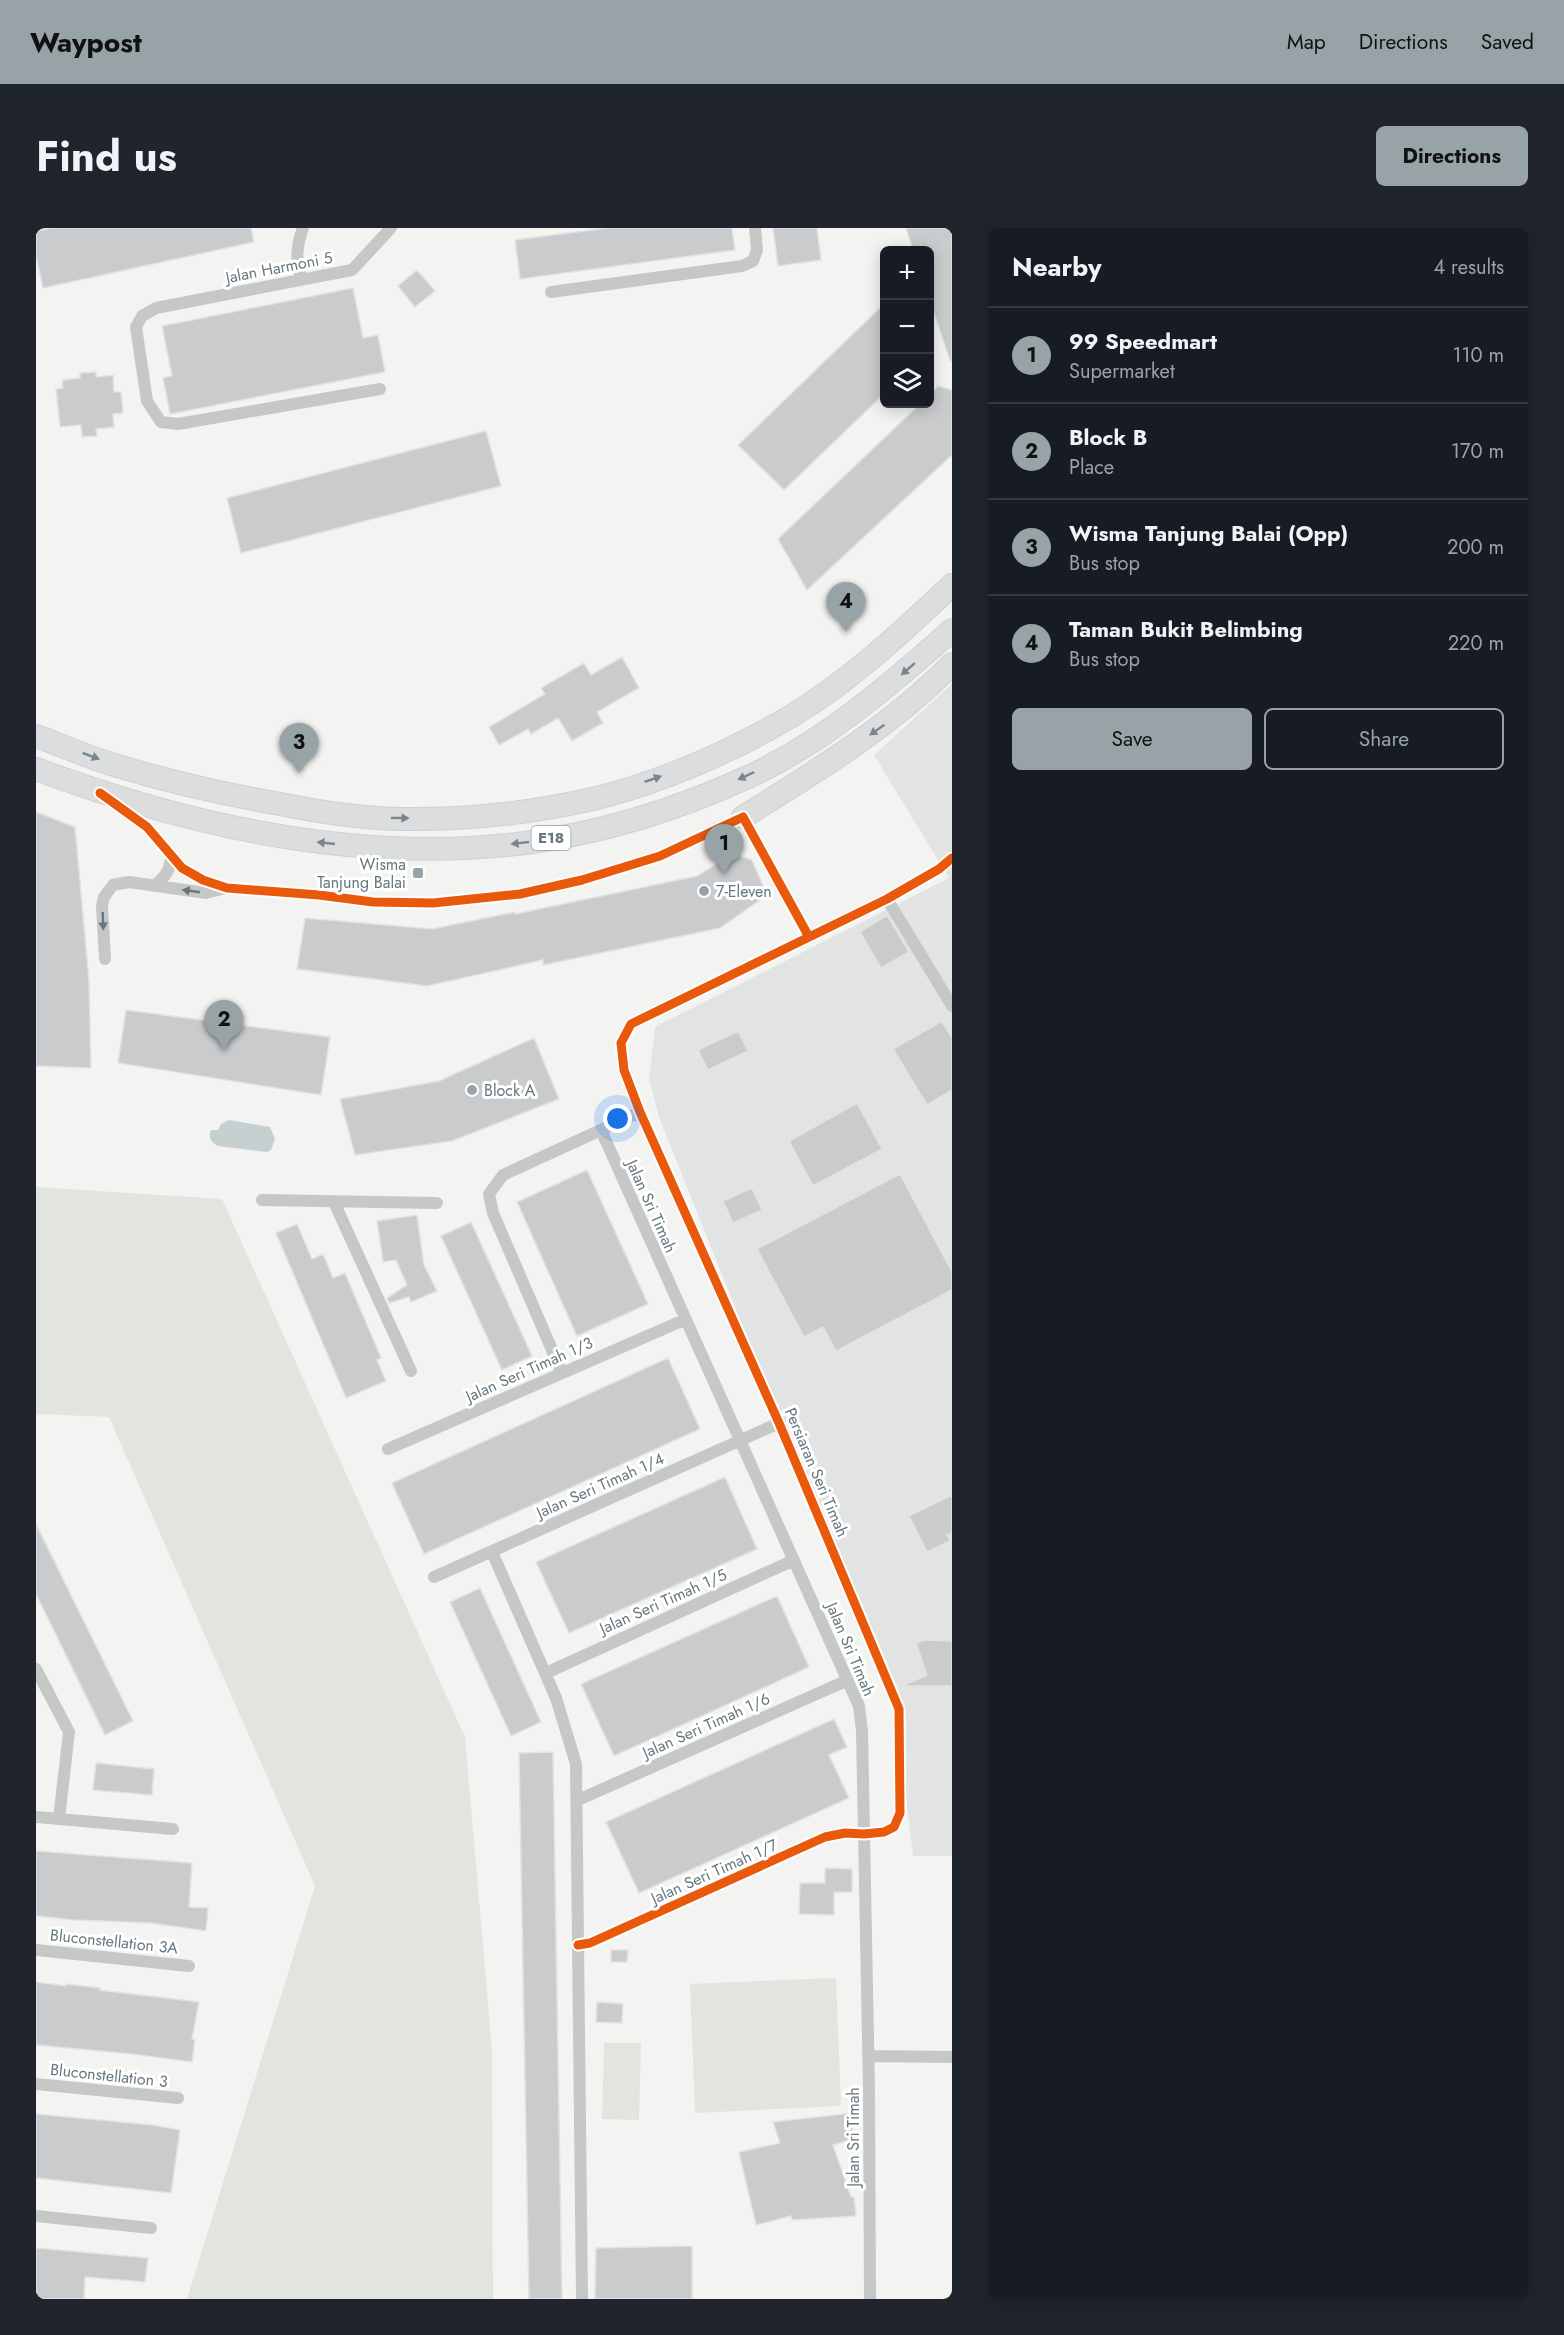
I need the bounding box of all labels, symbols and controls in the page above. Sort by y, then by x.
text: Waypost [30,22,142,63]
text: Map [1287,27,1326,57]
text: Directions [1359,27,1448,57]
text: Saved [1481,27,1534,57]
text: Find us [36,126,177,187]
button: Directions [1376,126,1528,186]
street label: Jalan Harmoni 5 [222,246,334,289]
map controls [880,246,934,408]
button: + [880,246,934,300]
text: Nearby [1012,248,1101,286]
text: 4 results [1433,253,1504,282]
button: − [880,300,934,354]
text: 99 Speedmart [1069,325,1217,357]
text: 1 [1026,341,1037,370]
text: 110 m [1452,341,1504,370]
button: layers [880,354,934,408]
text: Supermarket [1069,357,1175,386]
text: Block B [1069,421,1147,453]
text: 2 [1025,437,1038,466]
text: 170 m [1451,437,1504,466]
text: Place [1069,453,1114,482]
text: Wisma Tanjung Balai (Opp) [1069,517,1348,549]
text: 3 [1025,533,1038,562]
text: 200 m [1447,533,1504,562]
text: Bus stop [1069,549,1140,578]
pin: 4 [826,582,866,632]
text: Taman Bukit Belimbing [1069,613,1303,645]
text: 4 [1025,629,1038,658]
text: 220 m [1448,629,1504,658]
text: Bus stop [1069,645,1140,674]
one-way arrow [901,662,916,675]
button: Save [1012,708,1252,770]
button: Share [1264,708,1504,770]
pin: 3 [280,724,318,773]
one-way arrow [869,724,885,736]
one-way arrow [82,752,100,761]
one-way arrow [738,772,755,781]
one-way arrow [645,774,663,784]
one-way arrow [390,813,409,823]
pin: 1 [704,824,744,874]
road number: E18 [532,826,570,850]
one-way arrow [316,838,335,848]
one-way arrow [511,838,530,848]
place label: Wisma Tanjung Balai [317,853,406,894]
marker: Wisma Tanjung Balai [411,866,425,880]
place label: 7-Eleven [716,880,772,903]
marker: 7-Eleven [697,884,711,898]
one-way arrow [181,886,200,895]
one-way arrow [99,911,108,930]
pin: 2 [204,1000,243,1050]
place label: Block A [484,1079,536,1102]
marker: Block A [465,1083,479,1097]
your location [603,1104,632,1133]
street label: Jalan Sri Timah [620,1154,682,1256]
street label: Jalan Seri Timah 1/3 [460,1331,597,1409]
street label: Persiaran Seri Timah [779,1404,854,1540]
street label: Jalan Seri Timah 1/4 [531,1447,668,1525]
street label: Jalan Seri Timah 1/5 [594,1563,730,1641]
street label: Jalan Sri Timah [820,1597,881,1699]
street label: Jalan Seri Timah 1/6 [637,1687,774,1765]
street label: Jalan Seri Timah 1/7 [645,1833,782,1911]
street label: Bluconstellation 3A [49,1923,179,1960]
street label: Bluconstellation 3 [49,2058,169,2093]
street label: Jalan Sri Timah [842,2087,865,2189]

